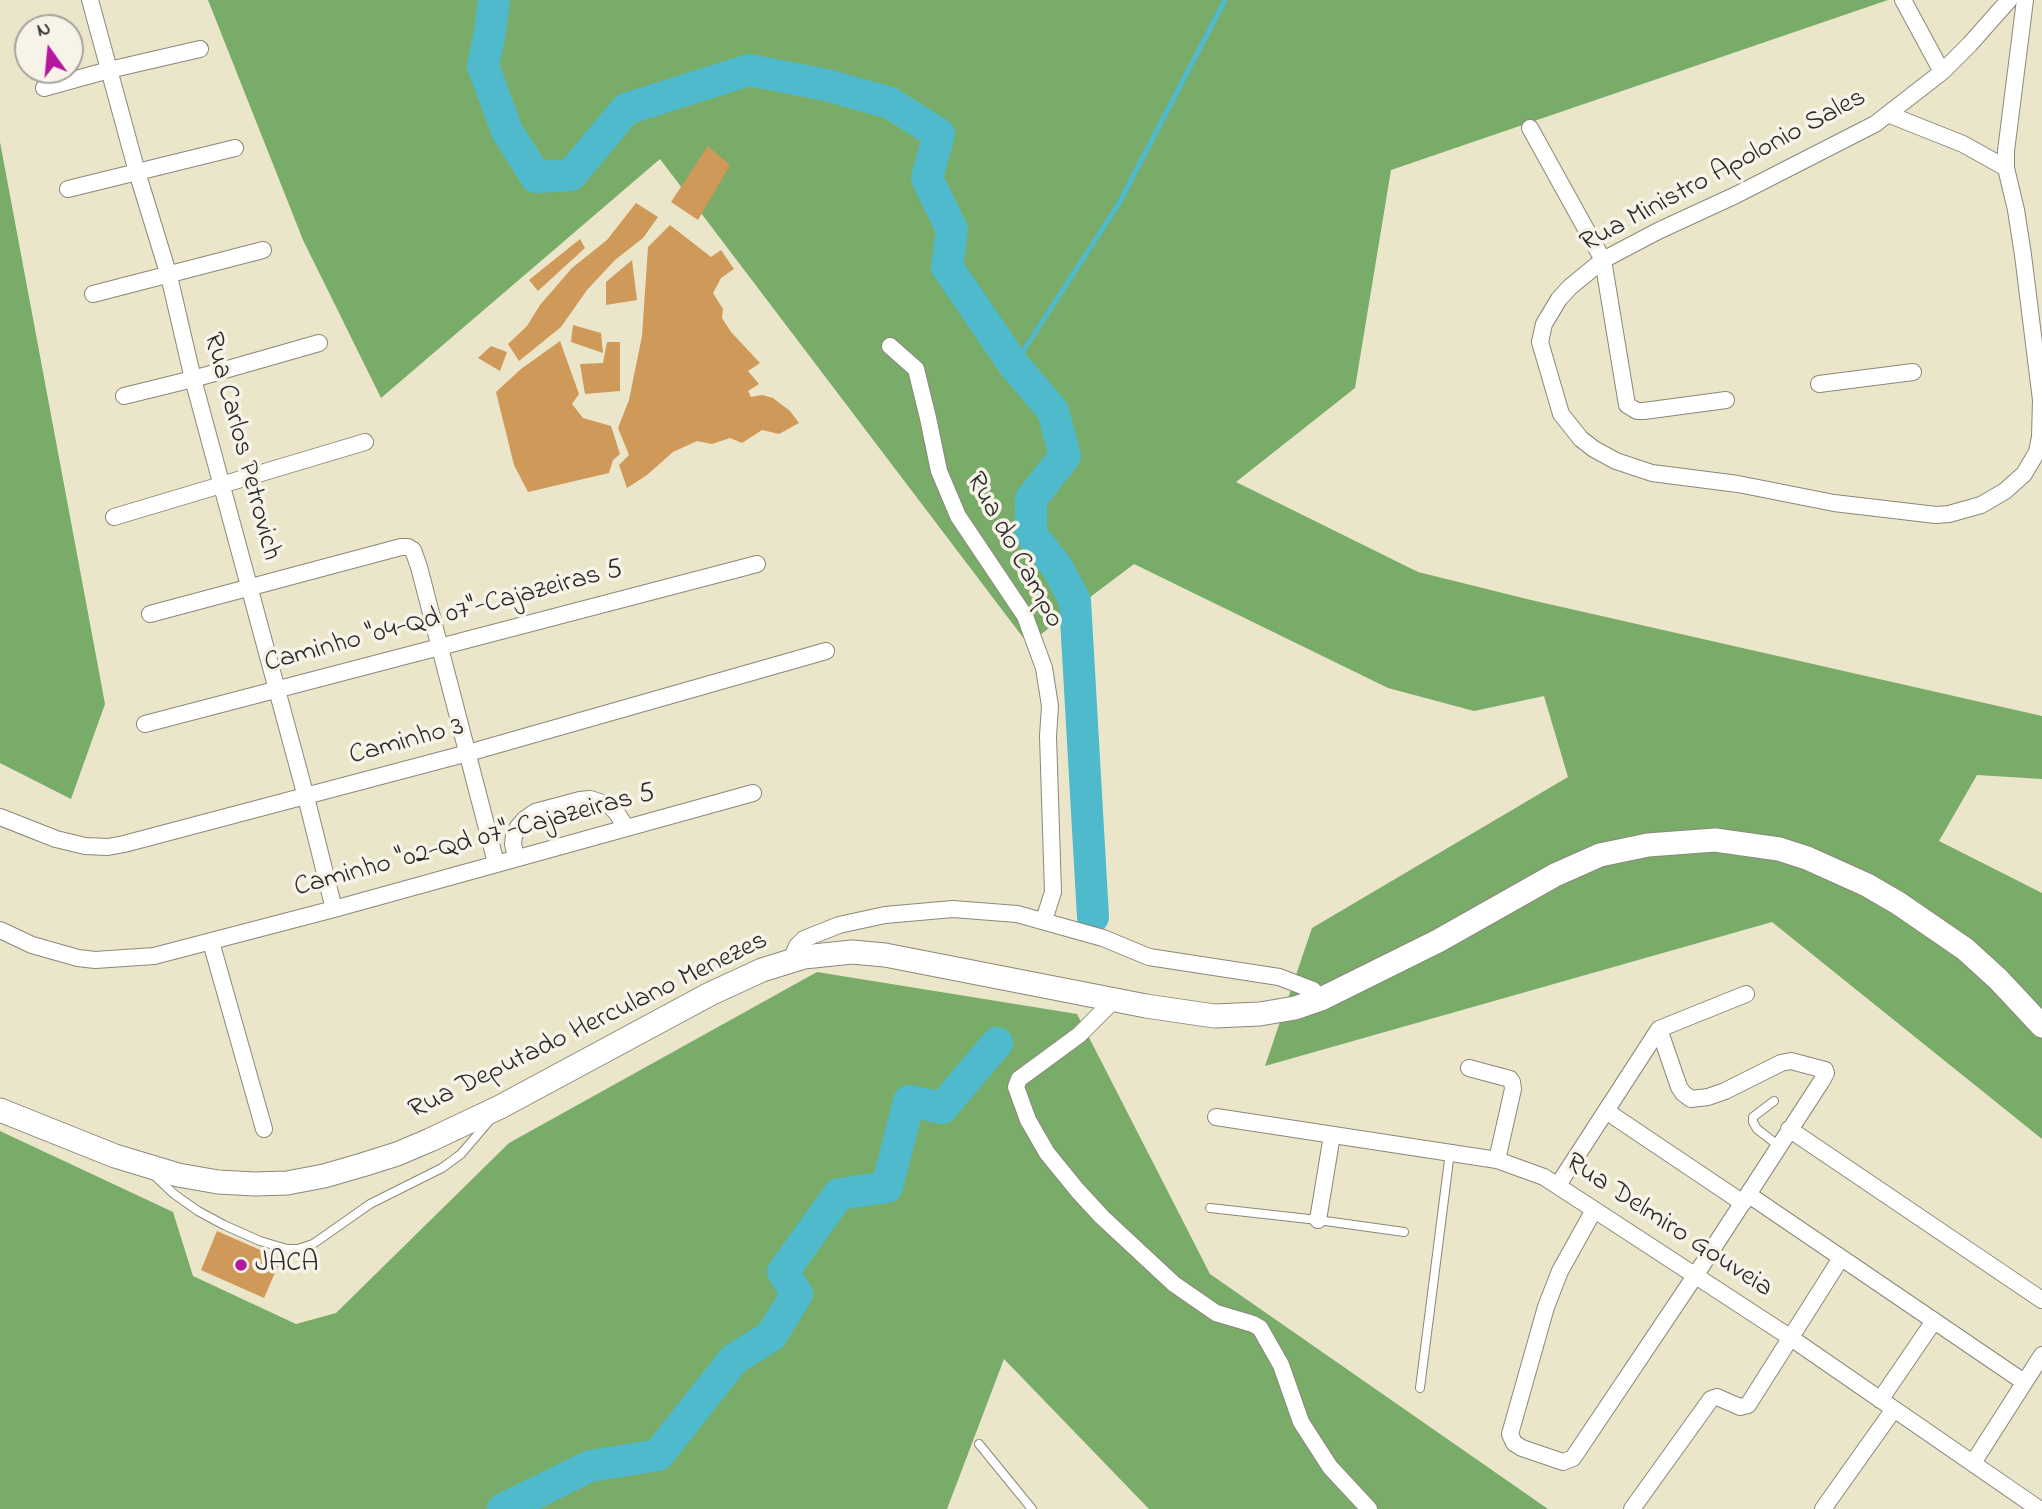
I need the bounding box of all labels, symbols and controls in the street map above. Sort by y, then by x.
north arrow [14,14,84,84]
text: N [34,15,54,45]
street label: Rua Ministro Apolonio Sales [1575,82,1873,262]
street label: Rua Carlos Petrovich [193,329,287,565]
street label: Rua do Campo [956,467,1070,635]
street label: Caminho "04-Qd 07"-Cajazeiras 5 [261,554,627,682]
street label: Caminho 3 [346,712,468,774]
street label: Caminho "02-Qd 07"-Cajazeiras 5 [291,778,659,906]
street label: Rua Deputado Herculano Menezes [404,925,774,1129]
street label: Rua Delmiro Gouveia [1558,1147,1778,1307]
place label: JACA [255,1248,319,1282]
marker: JACA [233,1257,249,1273]

